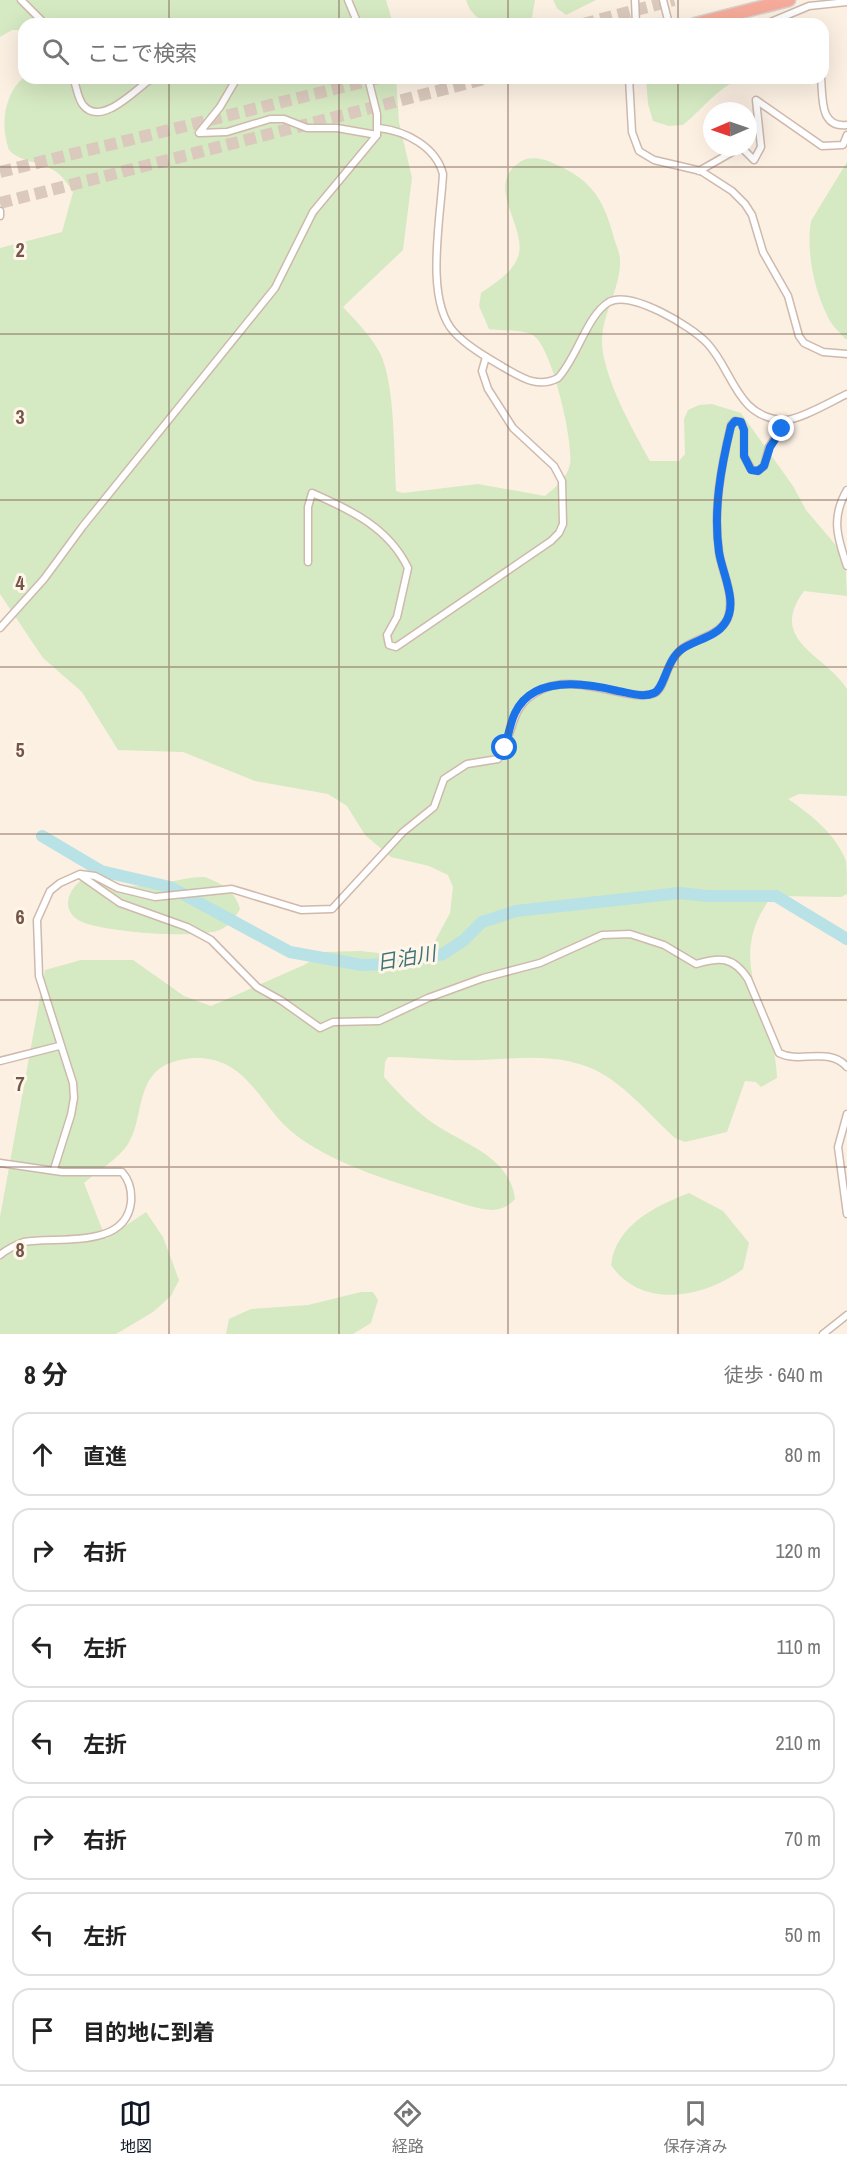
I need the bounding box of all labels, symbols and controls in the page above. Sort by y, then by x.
search box [18,18,829,84]
icon: search [39,35,72,68]
text: ここで検索 [87,38,197,68]
north arrow [703,102,757,156]
text: 2 [15,236,25,263]
text: 3 [15,403,25,430]
route end [768,415,794,441]
text: 4 [15,569,25,596]
route start [491,734,517,760]
text: 5 [15,736,25,763]
text: 6 [15,903,25,930]
water label: 日泊川 [374,939,440,976]
text: 7 [15,1070,25,1097]
text: 8 [15,1236,25,1263]
text: 8 分 [24,1357,68,1392]
text: 徒歩 · 640 m [724,1361,823,1388]
icon: ahead [26,1438,59,1471]
text: 直進 [83,1441,127,1471]
text: 80 m [785,1441,821,1468]
icon: right [26,1534,59,1567]
text: 右折 [83,1537,127,1567]
text: 120 m [775,1537,821,1564]
icon: left [26,1630,59,1663]
text: 左折 [83,1633,127,1663]
text: 110 m [777,1633,821,1660]
icon: left [26,1726,59,1759]
text: 左折 [83,1729,127,1759]
text: 210 m [775,1729,821,1756]
icon: right [26,1822,59,1855]
text: 右折 [83,1825,127,1855]
text: 70 m [785,1825,821,1852]
icon: left [26,1918,59,1951]
text: 左折 [83,1921,127,1951]
text: 50 m [785,1921,821,1948]
icon: arrive [26,2014,59,2047]
text: 目的地に到着 [83,2017,215,2047]
tab: 地図 [119,2097,152,2157]
tab: 経路 [391,2097,424,2157]
tab: 保存済み [663,2097,727,2157]

